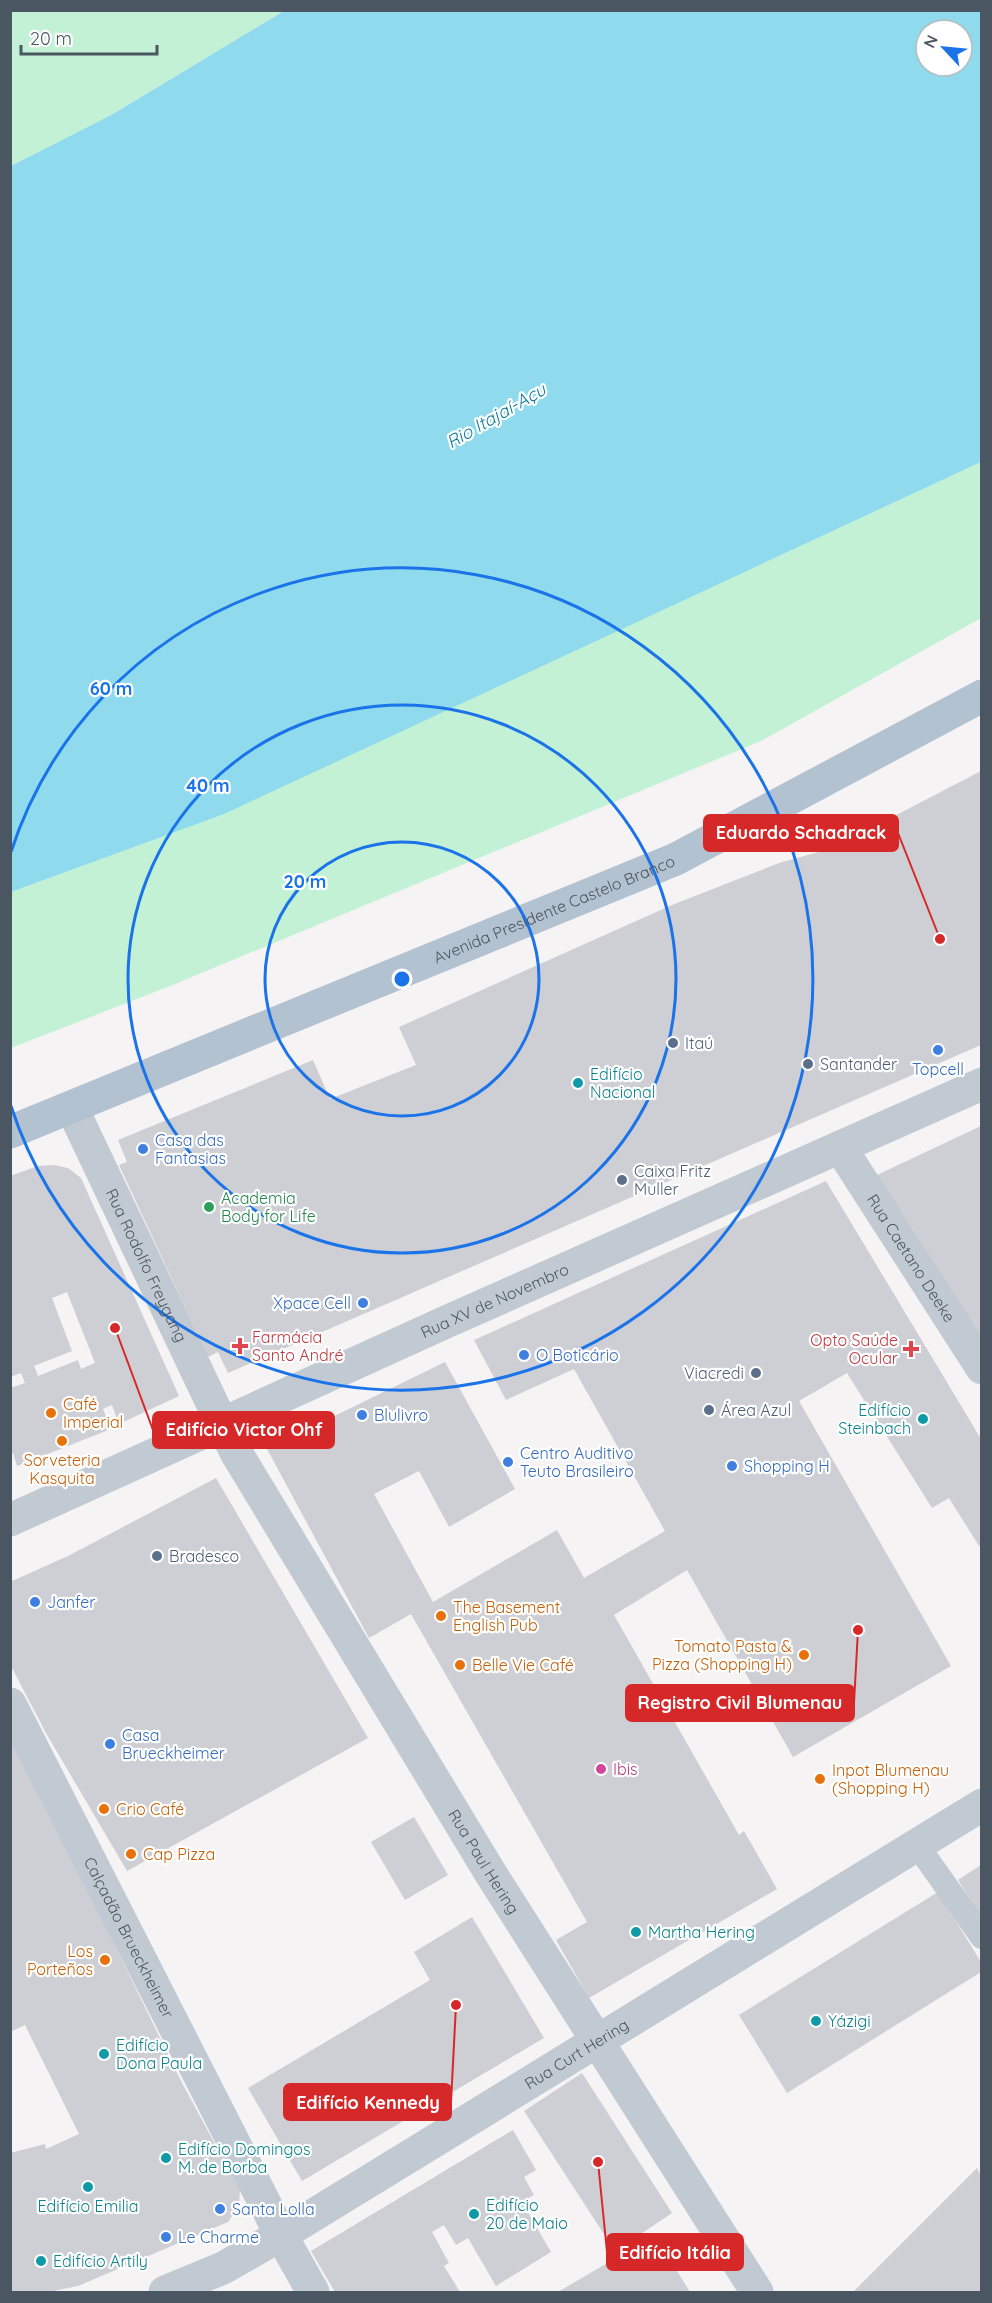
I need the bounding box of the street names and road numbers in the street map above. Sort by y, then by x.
street label: Avenida Presidente Castelo Branco [430,851,678,967]
street label: Rua Rodolfo Freygang [102,1185,192,1345]
street label: Rua Caetano Deeke [863,1190,960,1326]
street label: Rua XV de Novembro [417,1259,572,1342]
street label: Rua Paul Hering [444,1805,524,1918]
street label: Calçadão Brueckheimer [80,1853,179,2021]
street label: Rua Curt Hering [521,2014,632,2093]

